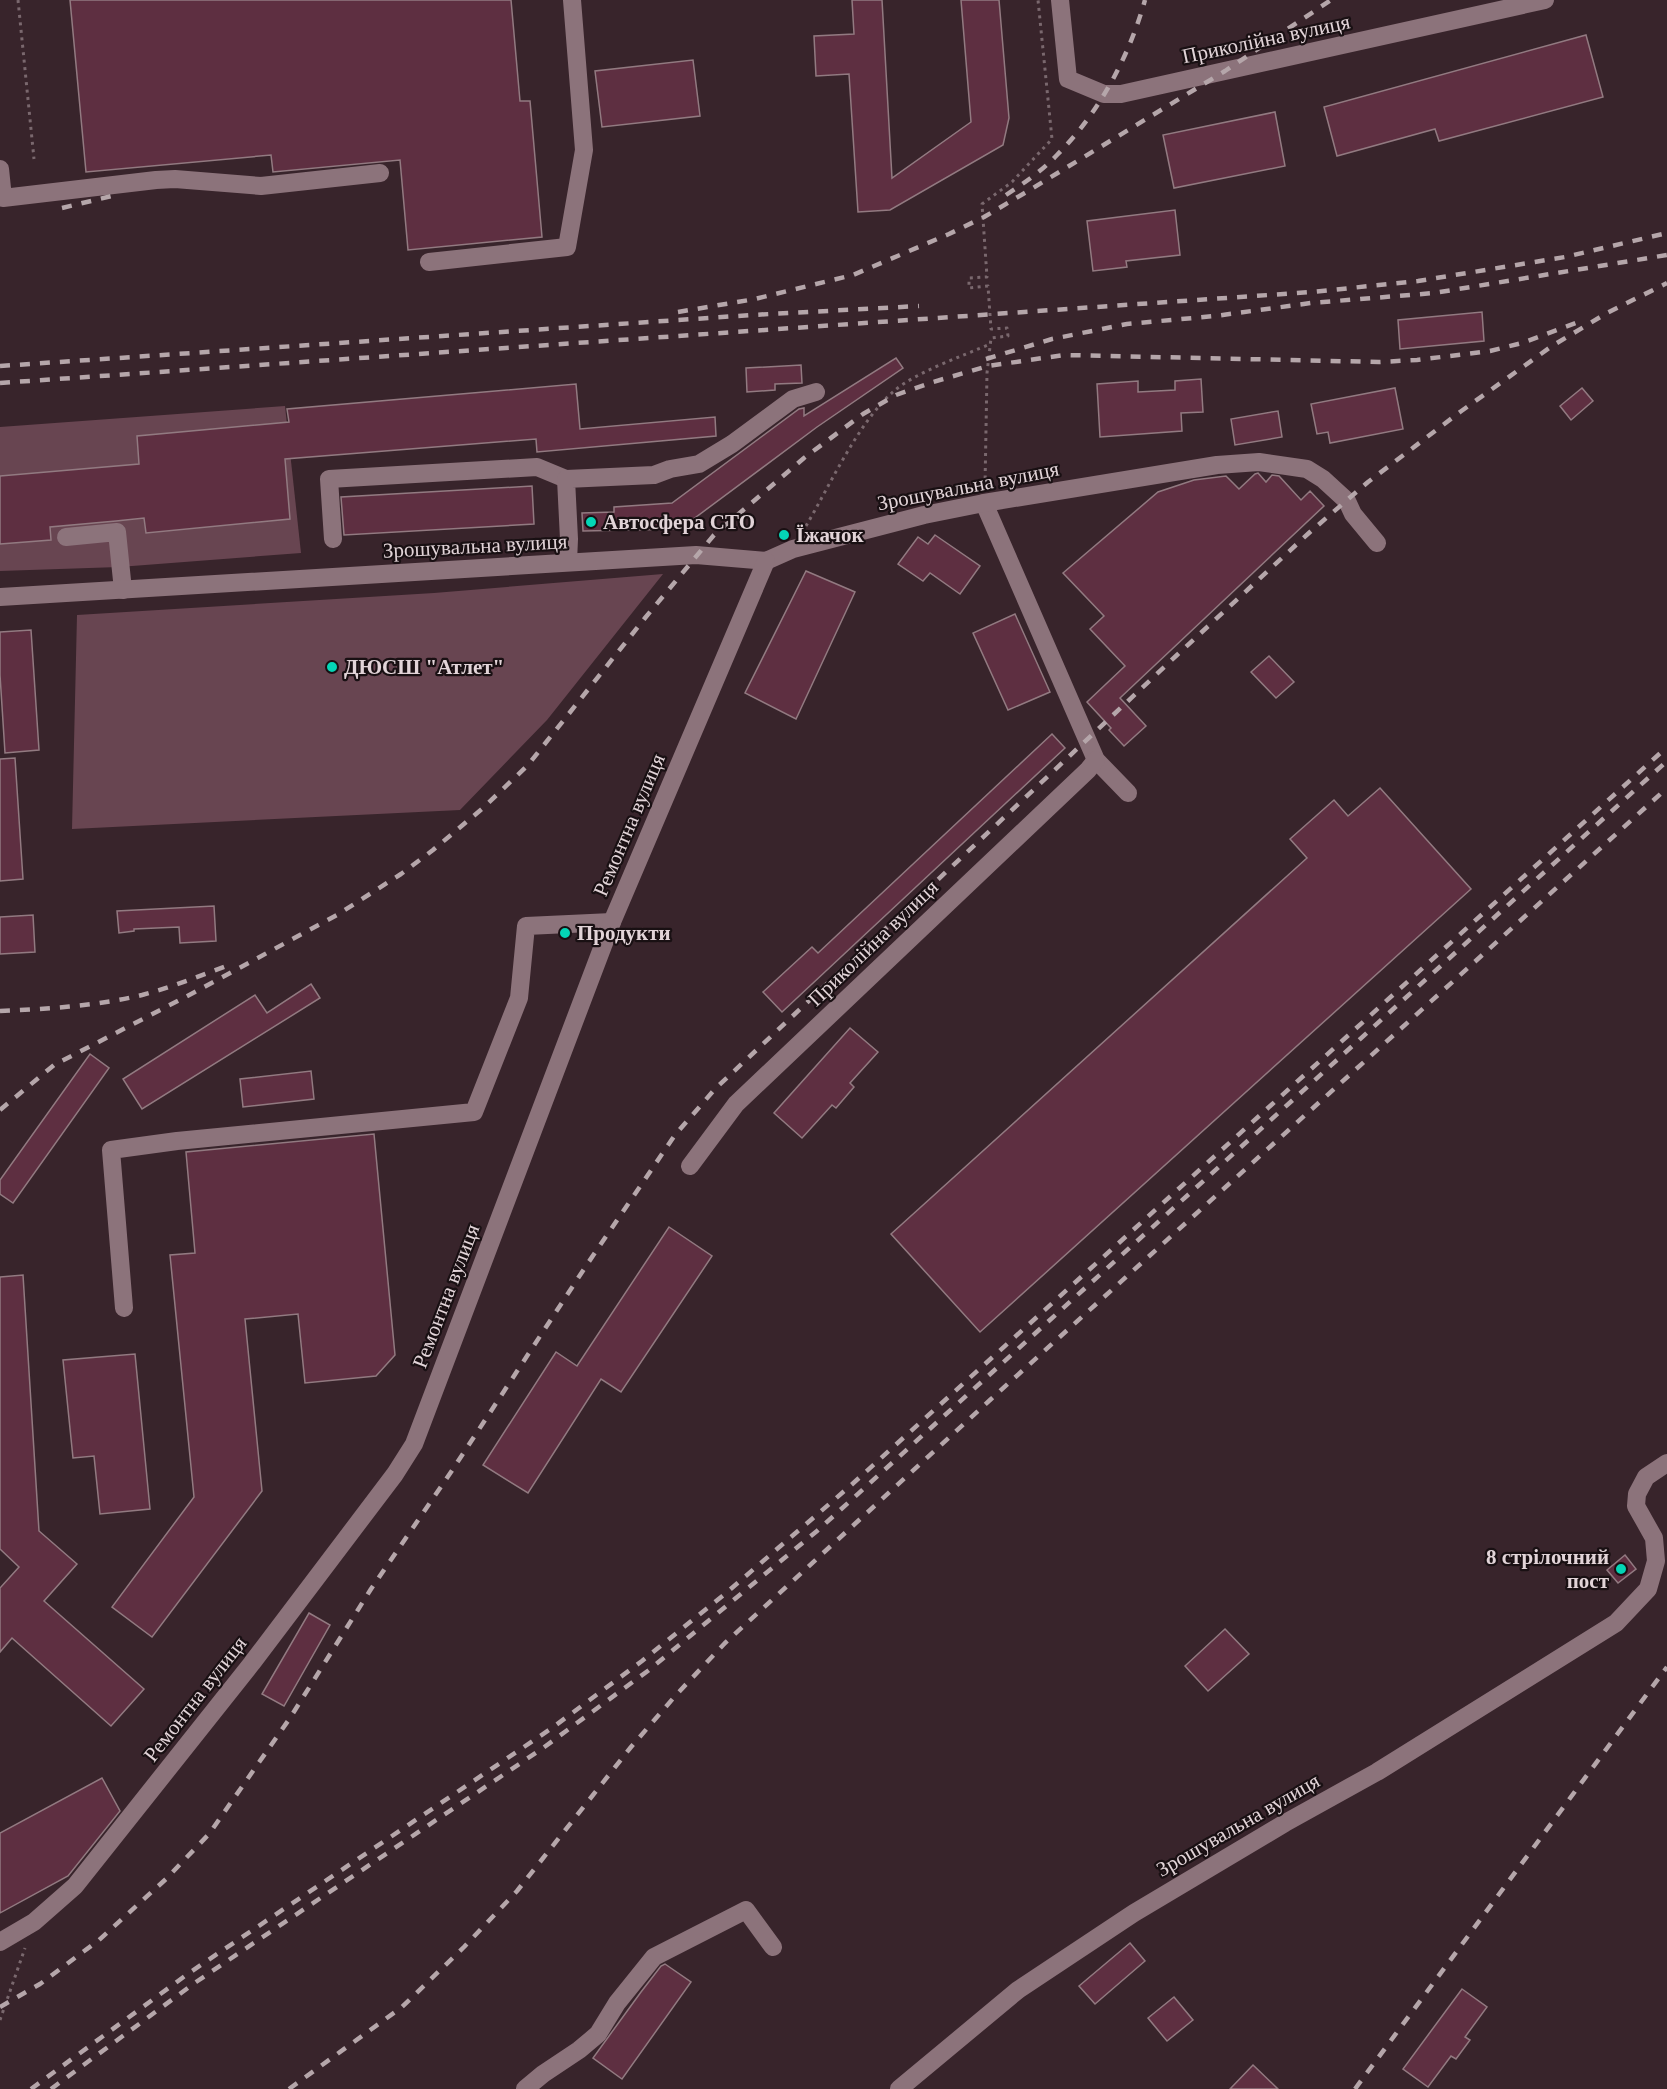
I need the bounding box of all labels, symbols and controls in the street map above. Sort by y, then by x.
street label: Приколійна вулиця [1180,9,1352,69]
street label: Зрошувальна вулиця [875,457,1061,515]
place label: Автосфера СТО [603,510,755,534]
marker: Автосфера СТО [584,515,598,529]
place label: Їжачок [796,523,864,547]
marker: Їжачок [777,528,791,542]
street label: Зрошувальна вулиця [382,529,568,563]
place label: ДЮСШ "Атлет" [344,655,504,679]
marker: ДЮСШ "Атлет" [325,660,339,674]
street label: Ремонтна вулиця [588,750,670,900]
street label: Приколійна вулиця [803,875,943,1011]
place label: Продукти [577,921,671,945]
marker: Продукти [558,926,572,940]
street label: Ремонтна вулиця [408,1220,485,1371]
place label: 8 стрілочний пост [1486,1545,1610,1593]
marker: 8 стрілочний пост [1614,1562,1628,1576]
street label: Ремонтна вулиця [139,1631,251,1766]
street label: Зрошувальна вулиця [1152,1768,1324,1882]

